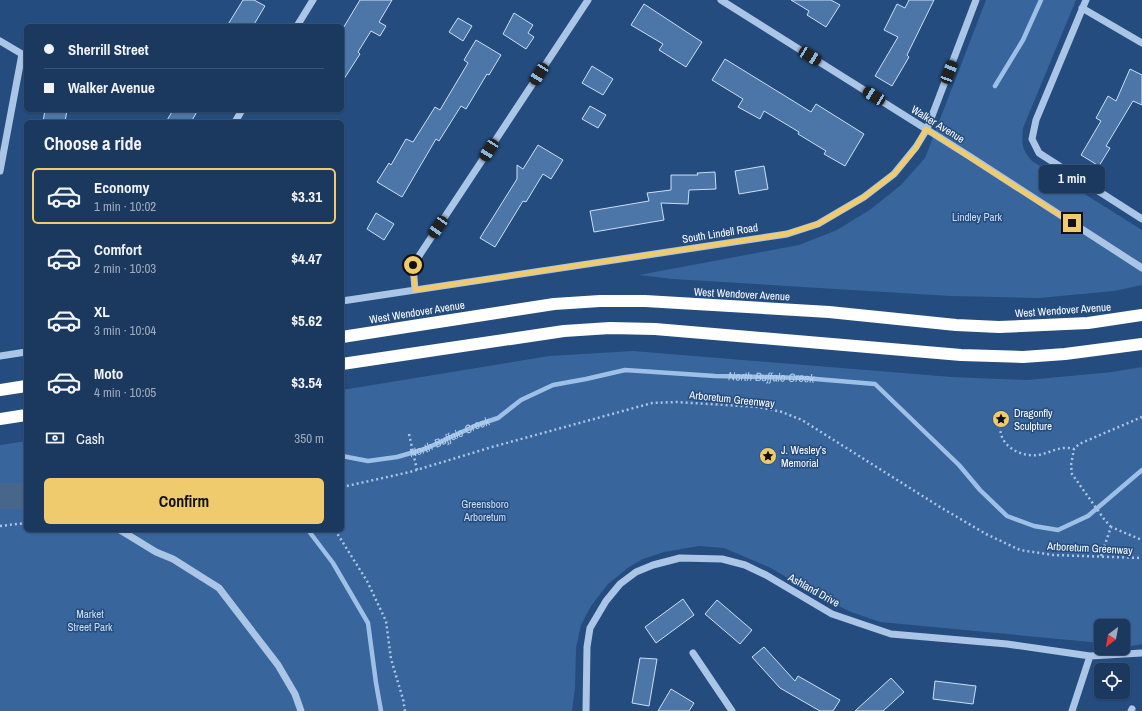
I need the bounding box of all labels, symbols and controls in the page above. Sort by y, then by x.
text: Sherrill Street [68,39,149,60]
car [797,45,823,67]
car [939,59,959,85]
car [527,61,551,87]
text: Walker Avenue [68,77,155,98]
car [861,85,887,107]
street label: Walker Avenue [909,102,967,146]
text: Choose a ride [44,131,142,156]
car [477,137,501,163]
callout: 1 min [1039,165,1105,193]
text: 1 min [1058,170,1086,187]
text: Economy [94,177,149,198]
icon: car [46,178,82,214]
text: $3.31 [291,186,322,207]
text: 1 min · 10:02 [94,198,156,215]
park label: Lindley Park [952,210,1003,224]
car [426,214,450,240]
route end [1063,214,1081,232]
street label: South Lindell Road [681,220,759,246]
text: Comfort [94,239,142,260]
icon: car [46,240,82,276]
text: $4.47 [291,248,322,269]
route start [404,256,422,274]
text: 2 min · 10:03 [94,260,156,277]
street label: West Wendover Avenue [694,284,790,304]
street label: West Wendover Avenue [368,298,466,326]
street label: West Wendover Avenue [1014,300,1112,320]
text: XL [94,301,110,322]
icon: car [46,302,82,338]
text: $5.62 [291,310,322,331]
text: 3 min · 10:04 [94,322,156,339]
text: Moto [94,363,123,384]
icon: car [46,364,82,400]
water label: North Buffalo Creek [728,368,816,387]
text: $3.54 [291,372,322,393]
text: 4 min · 10:05 [94,384,156,401]
street label: Arboretum Greenway [688,387,776,410]
place label: Dragonfly Sculpture [1014,406,1053,433]
place icon: Dragonfly Sculpture [991,409,1011,429]
water label: North Buffalo Creek [407,413,493,461]
icon: cash [44,427,66,449]
text: Cash [76,428,105,449]
text: 350 m [294,430,324,447]
place label: J. Wesley's Memorial [781,443,827,470]
place icon: J. Wesley's Memorial [758,446,778,466]
button: Confirm [44,478,324,524]
park label: Greensboro Arboretum [461,497,509,524]
street label: Arboretum Greenway [1046,539,1134,557]
street label: Ashland Drive [785,570,842,610]
park label: Market Street Park [67,607,113,634]
north arrow [1094,619,1130,655]
map controls [1094,619,1130,699]
button: locate [1094,663,1130,699]

